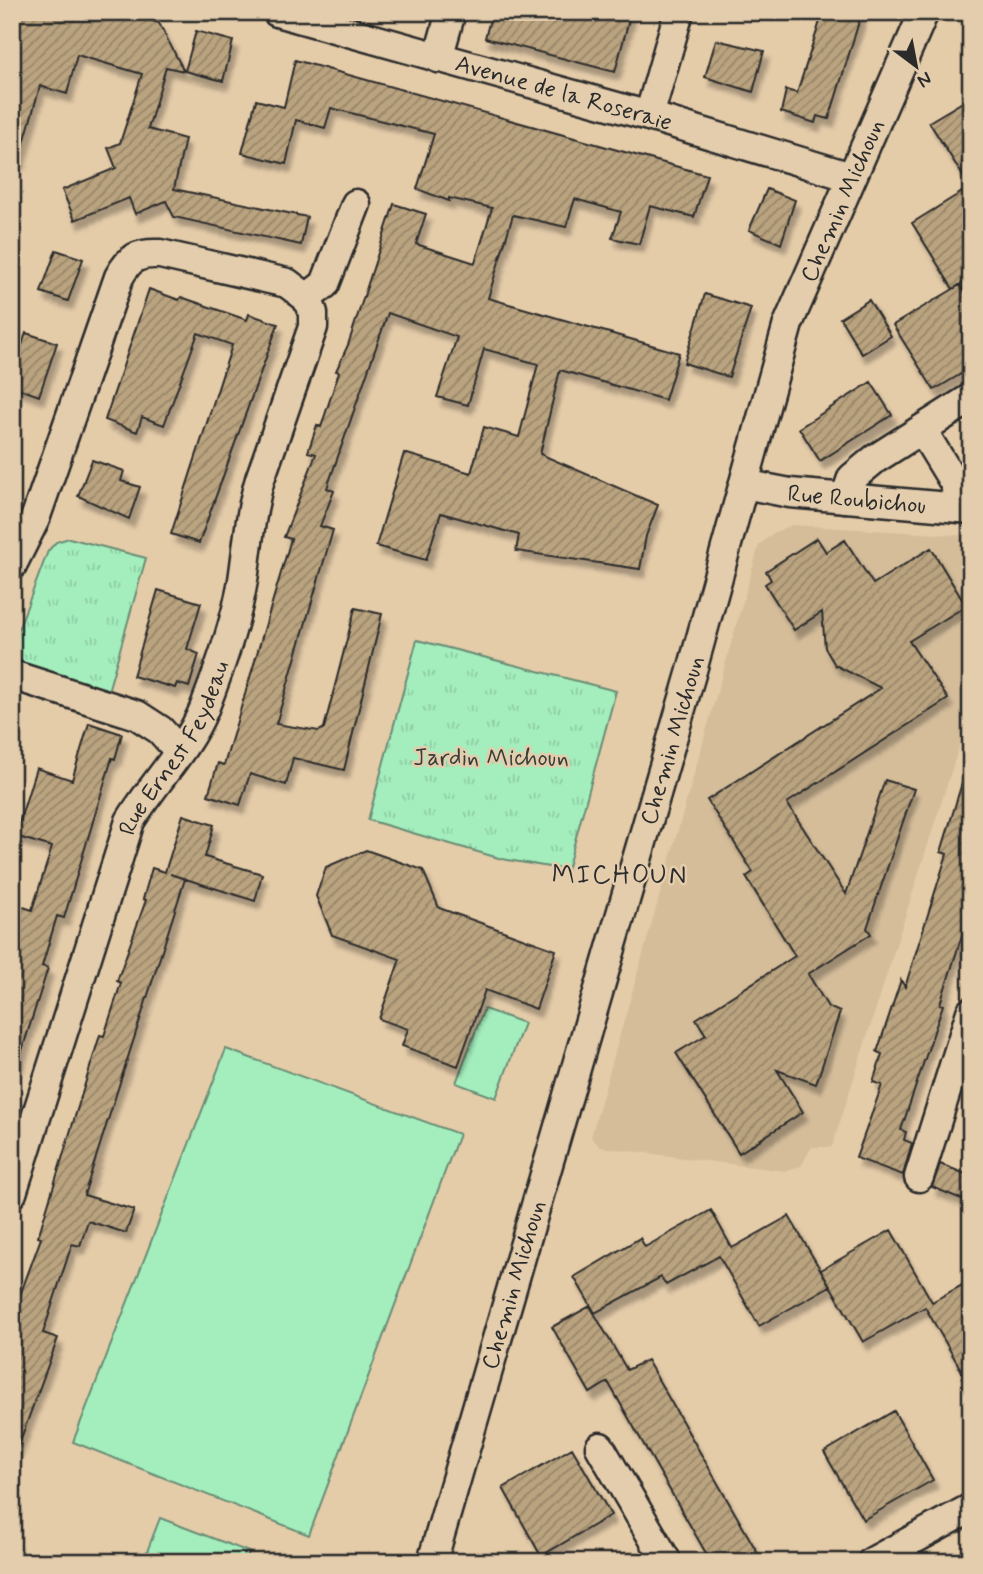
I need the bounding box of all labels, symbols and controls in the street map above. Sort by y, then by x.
north arrow [881,32,951,102]
street label: Avenue de la Roseraie [452,49,676,139]
text: N [912,65,936,93]
street label: Chemin Michoun [794,115,892,287]
street label: Rue Roubichou [786,479,927,522]
street label: Chemin Michoun [634,653,712,829]
street label: Rue Ernest Feydeau [112,657,237,839]
park label: Jardin Michoun [413,743,569,774]
district label: MICHOUN [552,859,688,893]
street label: Chemin Michoun [475,1197,554,1373]

